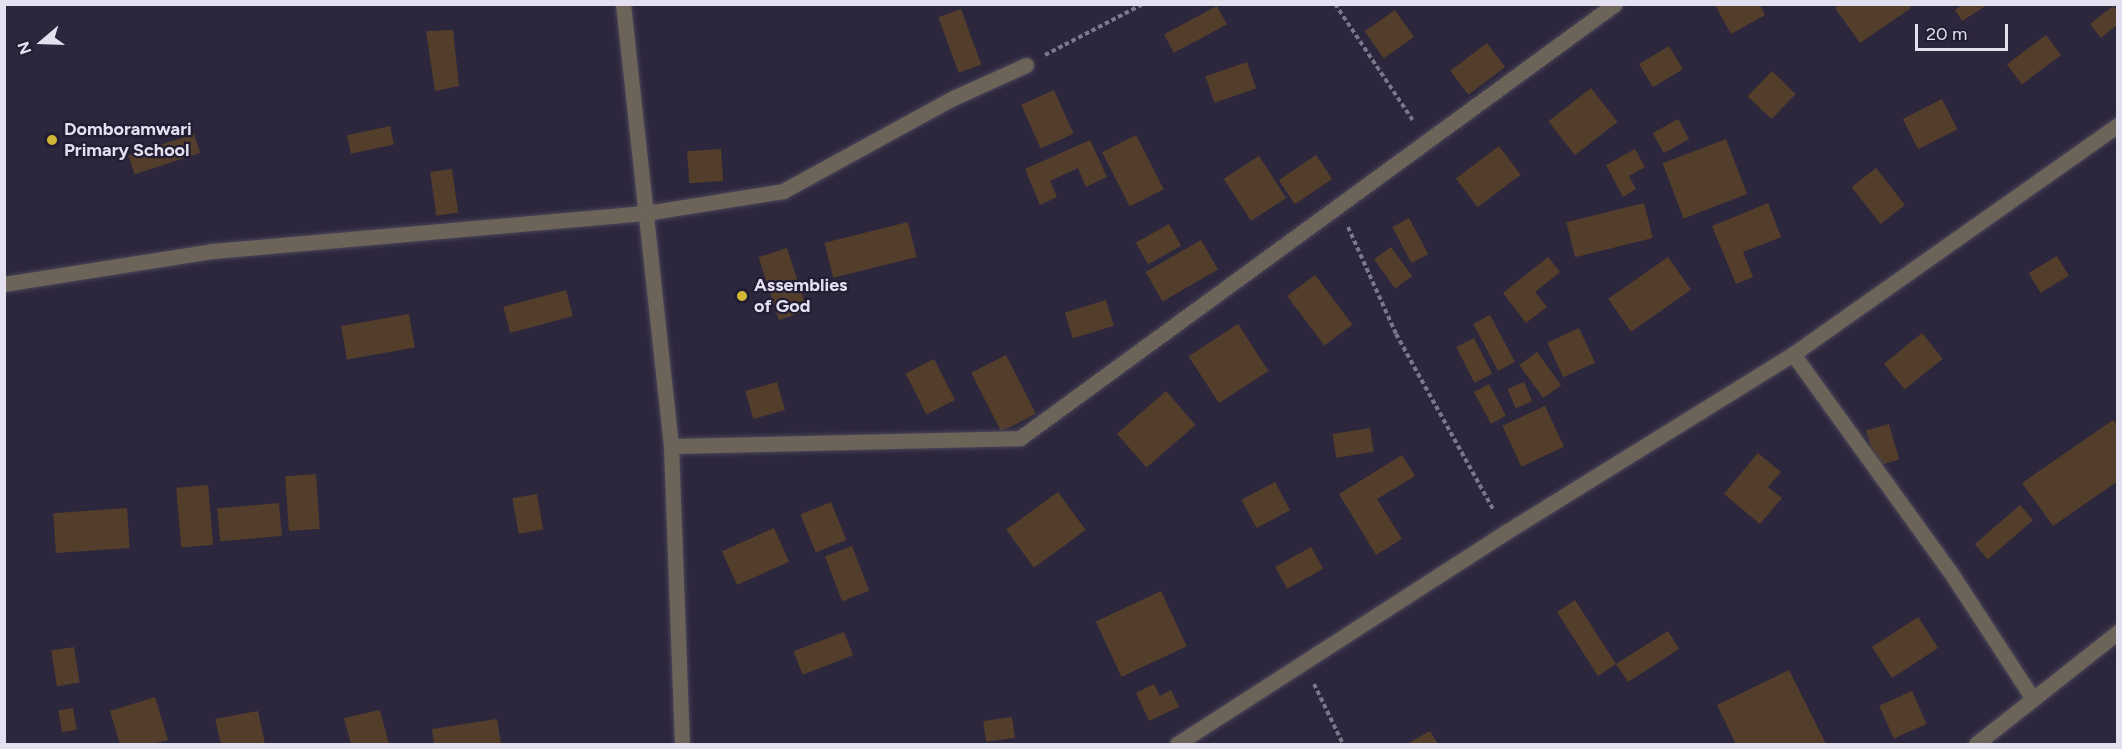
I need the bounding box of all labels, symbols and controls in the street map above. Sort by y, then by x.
north arrow [12,12,72,72]
scale bar [1918,12,2011,50]
text: 20 m [1926,23,1967,45]
text: N [14,39,36,57]
place label: Domboramwari Primary School [64,119,192,162]
marker: Domboramwari Primary School [45,133,59,147]
place label: Assemblies of God [754,275,848,318]
marker: Assemblies of God [735,289,749,303]

